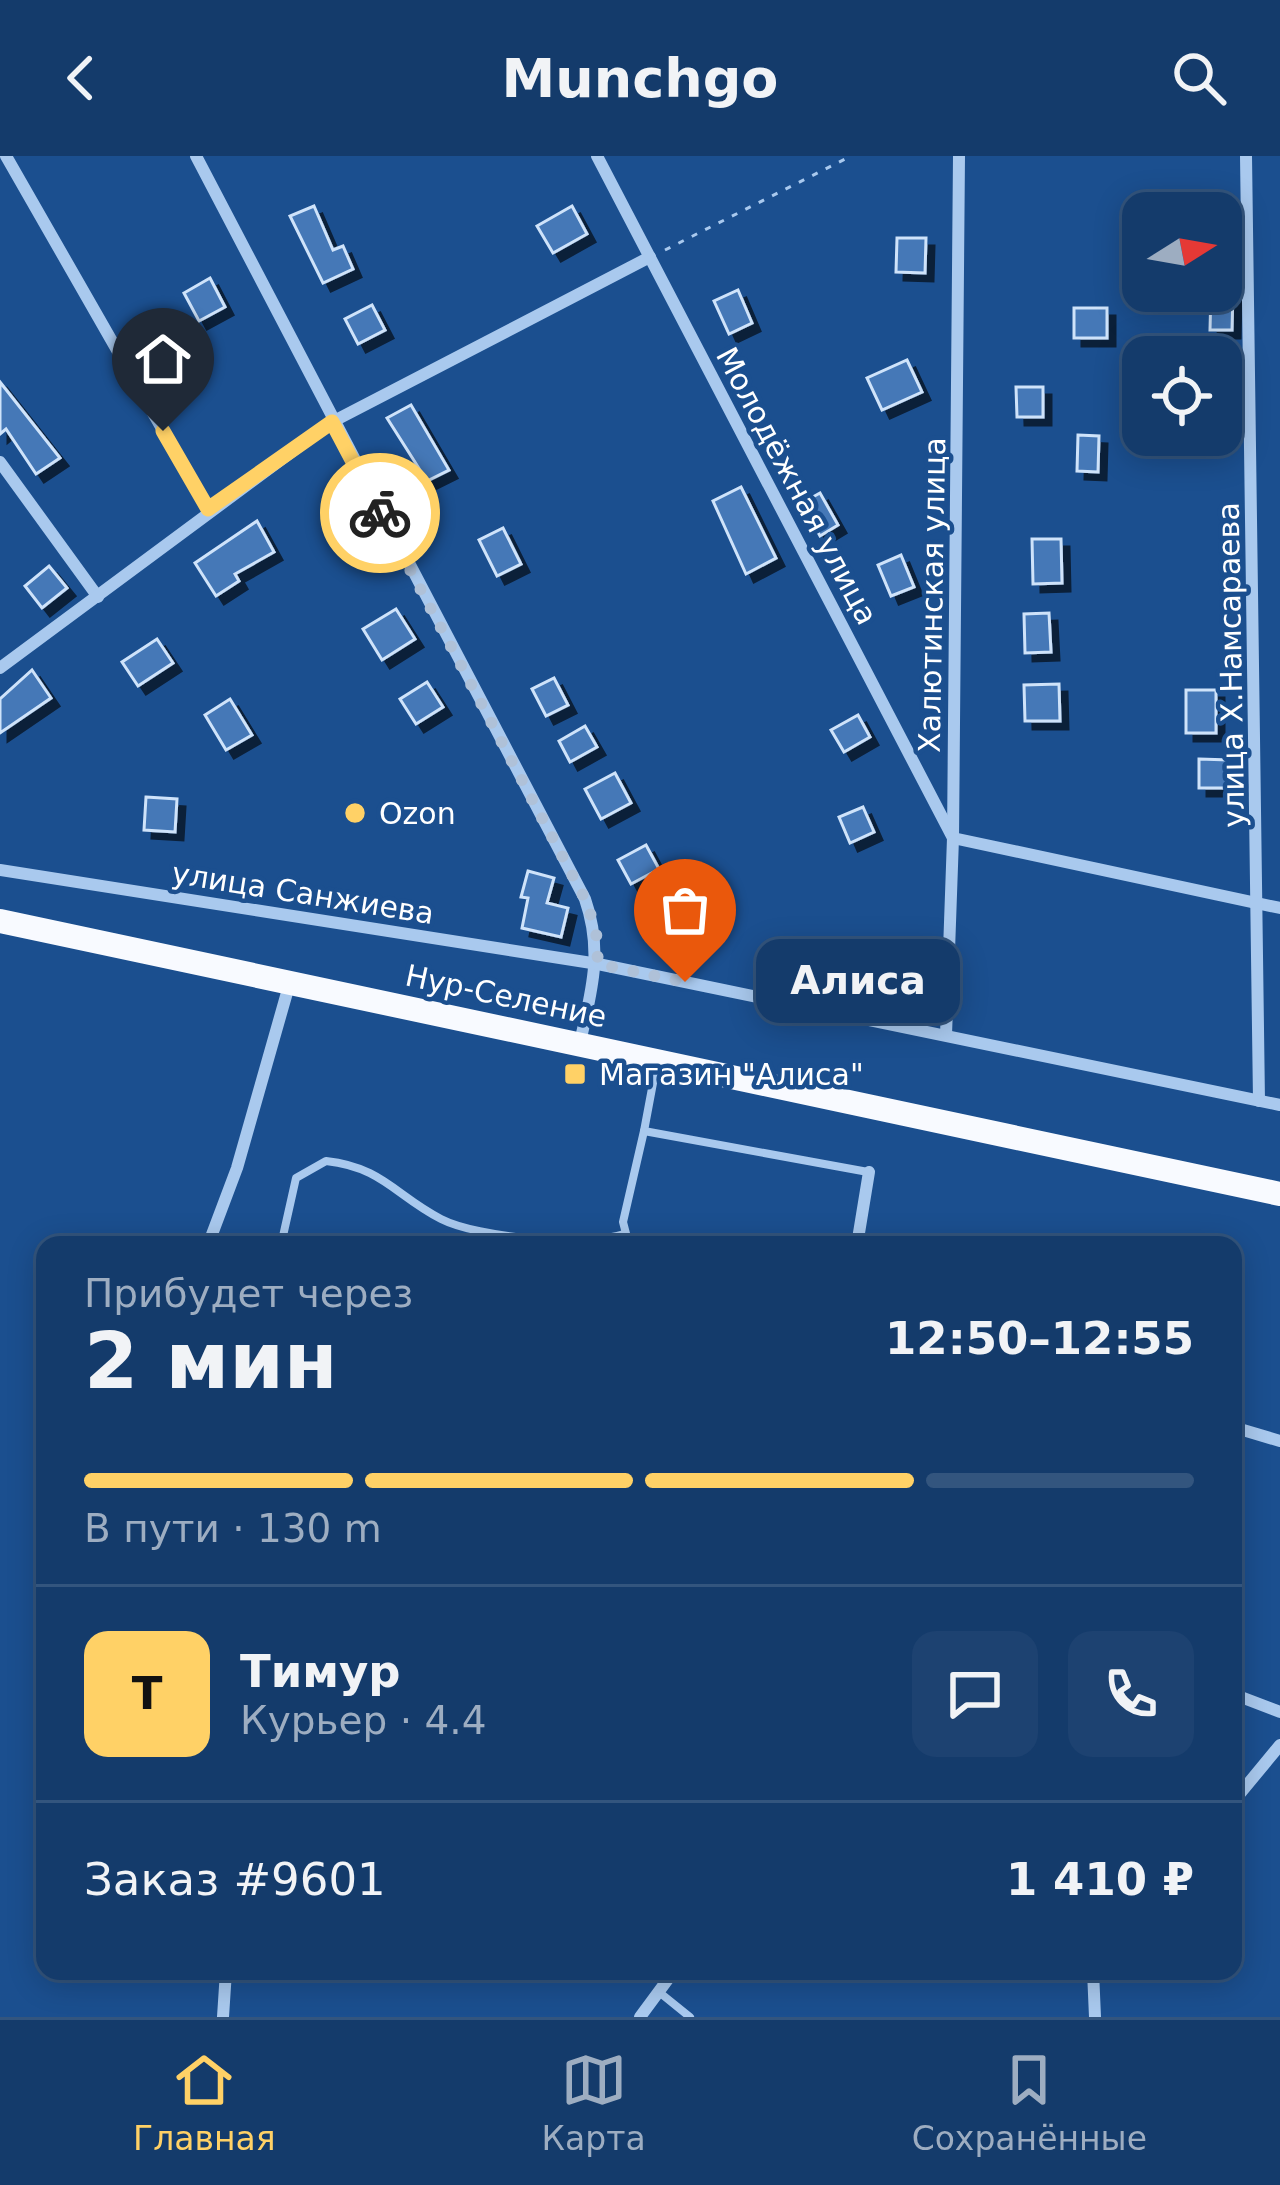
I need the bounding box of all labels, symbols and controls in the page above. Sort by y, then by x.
icon: back [48,45,114,111]
icon: search [1166,45,1232,111]
text: Munchgo [502,47,778,110]
north arrow [1122,192,1242,312]
map controls [1122,192,1242,456]
pin [112,308,214,431]
icon: home [130,326,196,392]
button: locate [1122,336,1242,456]
street label: Молодёжная улица [709,341,885,631]
street label: Халютинская улица [912,437,952,753]
courier [320,453,440,573]
icon: bike [347,480,413,546]
street label: улица Х.Намсараева [1211,502,1251,828]
place label: Ozon [379,796,456,831]
marker: Ozon [342,800,368,826]
street label: улица Санжиева [170,855,436,931]
pin [634,859,736,982]
icon: bag [652,877,718,943]
callout: Алиса [757,940,961,1024]
street label: Нур-Селение [402,958,610,1034]
text: Алиса [790,958,926,1003]
place label: Магазин "Алиса" [599,1057,864,1092]
marker: Магазин "Алиса" [562,1061,588,1087]
text: Прибудет через [84,1271,413,1316]
text: 12:50–12:55 [885,1312,1194,1365]
text: 2 мин [84,1316,338,1406]
text: В пути · 130 m [84,1506,382,1551]
button: chat [912,1631,1038,1757]
button: phone [1068,1631,1194,1757]
text: Тимур [240,1645,401,1698]
text: Т [132,1667,162,1720]
text: Курьер · 4.4 [240,1698,486,1743]
text: Заказ #9601 [84,1853,386,1906]
text: 1 410 ₽ [1006,1853,1194,1906]
tab: Главная [133,2047,276,2158]
tab: Карта [542,2047,646,2158]
tab: Сохранённые [912,2047,1147,2158]

